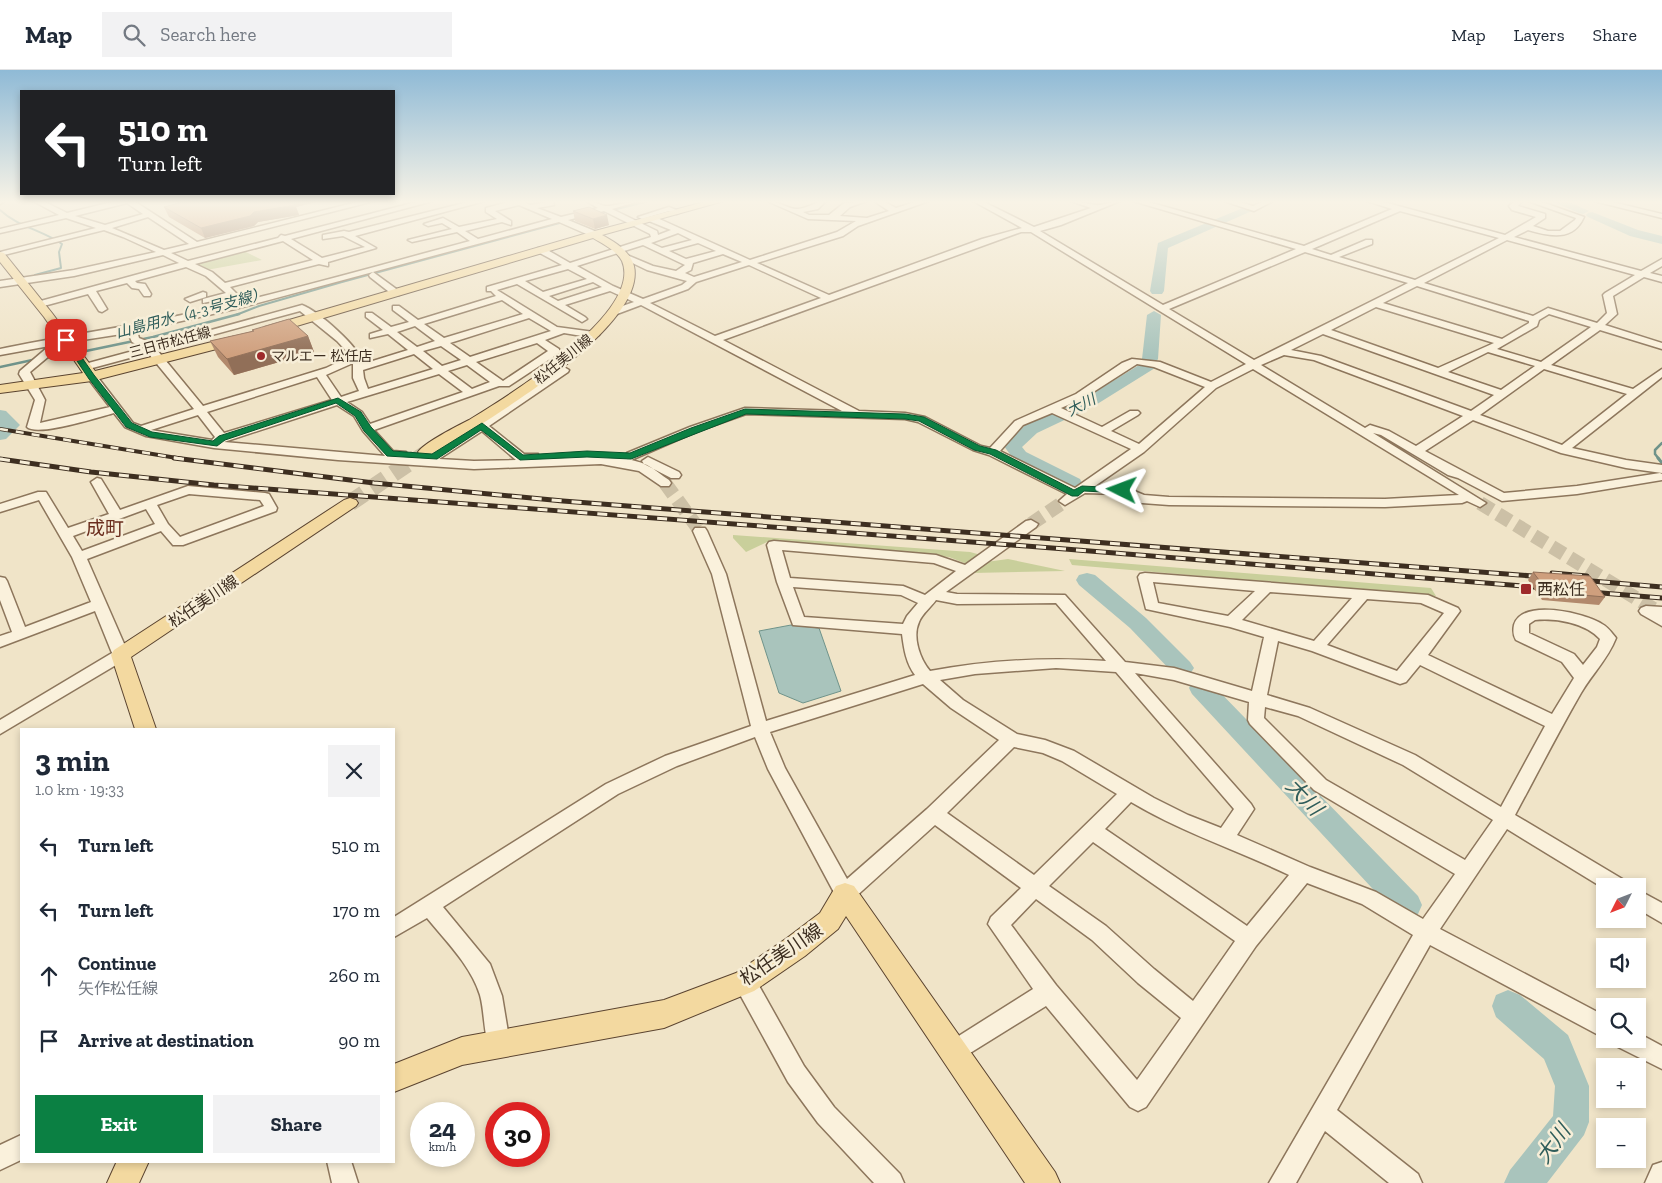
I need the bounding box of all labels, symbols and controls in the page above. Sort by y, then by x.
search box [102,12,452,57]
text: Map [25,20,72,49]
icon: search [120,21,148,49]
text: Search here [160,23,257,46]
text: Map [1451,24,1486,46]
text: Layers [1514,24,1565,46]
text: Share [1593,24,1637,46]
text: 510 m [118,108,208,150]
icon: left [35,110,100,175]
text: Turn left [118,150,202,177]
water label: 山島用水（4-3号支線） [114,284,268,342]
pin [45,319,87,361]
street label: 三日市松任線 [127,323,213,362]
icon: arrive [52,326,80,354]
street label: 松任美川線 [531,331,596,388]
place label: マルエー 松任店 [271,348,372,365]
marker: マルエー 松任店 [255,350,267,362]
water label: 大川 [1064,389,1100,420]
position arrow [1095,463,1147,515]
district label: 成町 [86,517,124,540]
street label: 松任美川線 [165,571,242,632]
place label: 西松任 [1537,580,1585,599]
marker: 西松任 [1519,582,1533,596]
text: 3 min [35,743,110,779]
button: close [328,745,380,797]
water label: 大川 [1281,773,1329,822]
text: 1.0 km · 19:33 [35,780,124,799]
icon: left [35,832,63,860]
text: Turn left [78,834,153,857]
text: 510 m [331,834,380,857]
north arrow [1596,878,1646,928]
map controls [1596,878,1646,1168]
icon: left [35,897,63,925]
text: Turn left [78,899,153,922]
text: 170 m [332,899,380,922]
street label: 松任美川線 [735,918,827,991]
button: sound [1596,938,1646,988]
text: Continue [78,952,156,975]
icon: ahead [35,962,63,990]
text: 260 m [328,964,380,987]
text: 矢作松任線 [78,979,158,998]
button: search [1596,998,1646,1048]
icon: arrive [35,1027,63,1055]
text: Arrive at destination [78,1029,254,1052]
text: 90 m [338,1029,380,1052]
button: + [1596,1058,1646,1108]
button: Exit [35,1095,203,1153]
button: Share [213,1095,380,1153]
speed limit sign: 30 [485,1102,550,1167]
text: 24 [429,1113,456,1143]
water label: 大川 [1530,1118,1576,1168]
button: − [1596,1118,1646,1168]
text: km/h [429,1140,456,1154]

